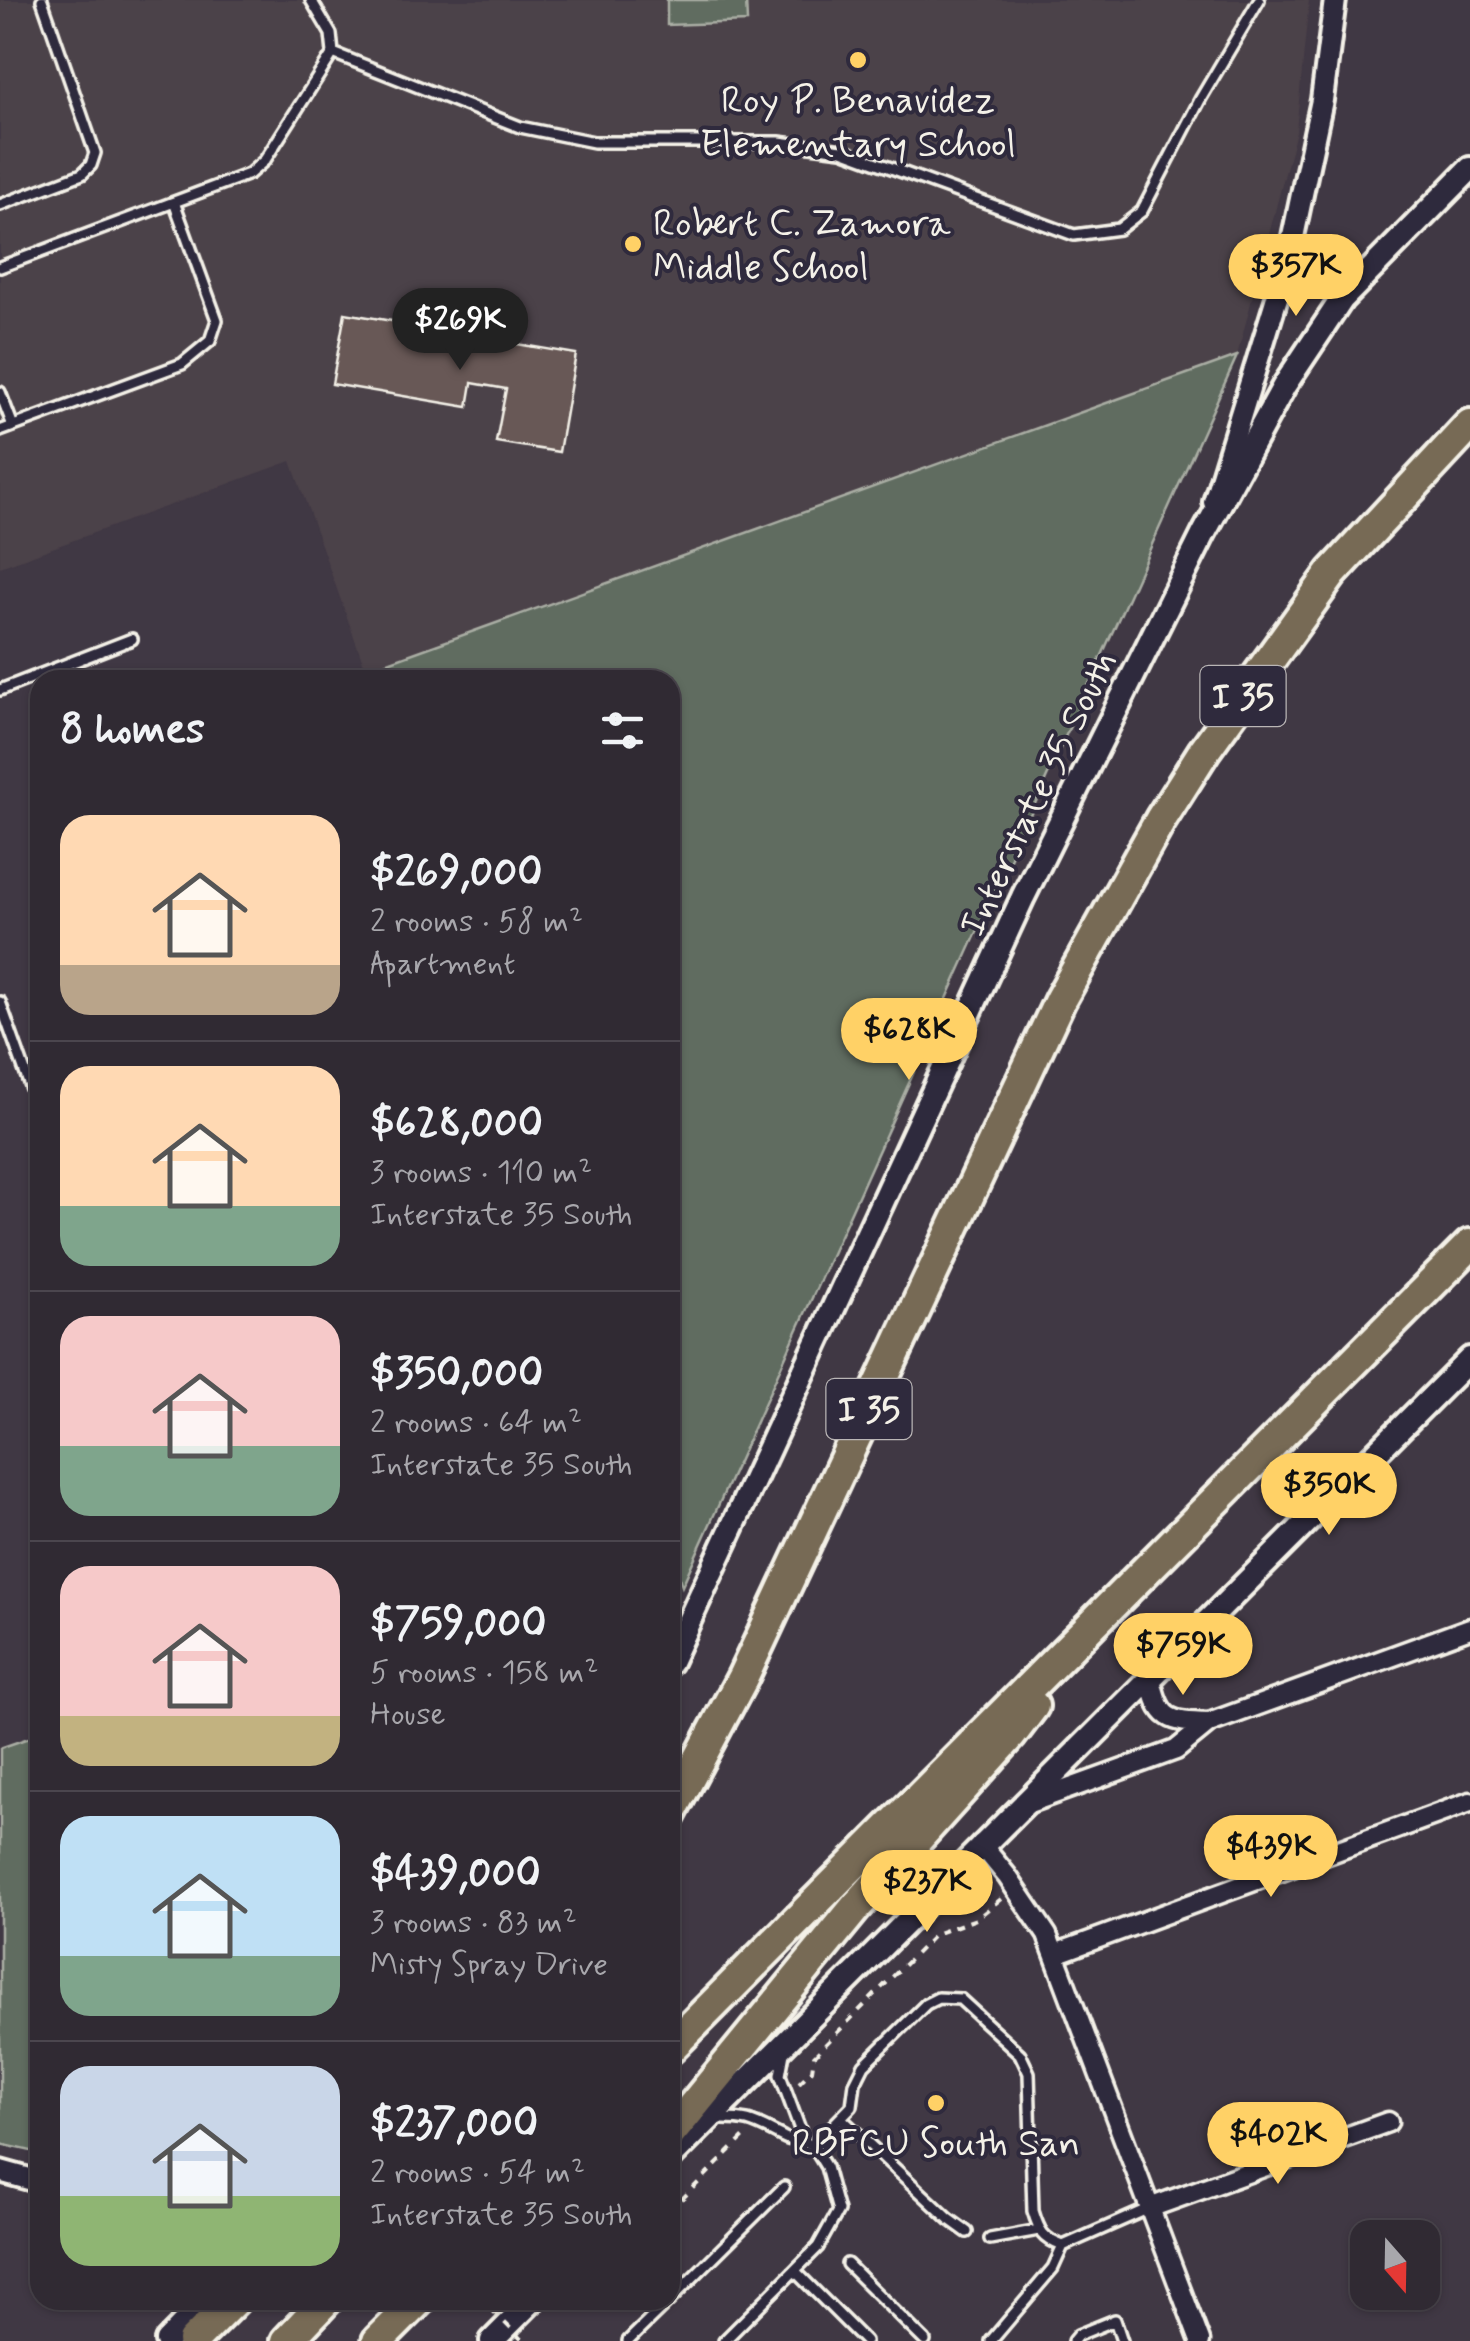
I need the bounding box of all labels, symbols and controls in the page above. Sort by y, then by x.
marker: Roy P. Benavidez Elementary School [847,49,869,71]
place label: Roy P. Benavidez Elementary School [700,77,1016,170]
place label: Robert C. Zamora Middle School [653,200,951,293]
marker: Robert C. Zamora Middle School [622,233,644,255]
pin: $357K [1226,234,1366,319]
text: $357K [1251,245,1341,287]
pin: $269K [390,288,530,373]
text: $269K [414,299,506,341]
street label: Interstate 35 South [949,643,1130,945]
road number: I 35 [1200,666,1286,726]
text: 8 homes [60,703,205,758]
icon: filters [595,703,650,758]
text: $269,000 [370,846,542,901]
icon: home [140,855,260,975]
text: 2 rooms · 58 m² [370,901,583,943]
text: Apartment [370,943,515,985]
pin: $628K [839,998,979,1083]
text: $628K [863,1009,955,1051]
text: $628,000 [370,1097,543,1152]
icon: home [140,1106,260,1226]
text: 3 rooms · 110 m² [370,1152,592,1194]
text: Interstate 35 South [370,1194,633,1236]
text: $350,000 [370,1347,543,1402]
icon: home [140,1356,260,1476]
road number: I 35 [826,1379,912,1439]
text: 2 rooms · 64 m² [370,1402,582,1444]
text: Interstate 35 South [370,1444,633,1486]
pin: $350K [1259,1453,1399,1538]
text: $350K [1283,1464,1375,1506]
text: $759,000 [370,1597,547,1652]
icon: home [140,1606,260,1726]
pin: $759K [1113,1613,1253,1698]
text: $759K [1136,1624,1230,1666]
text: 5 rooms · 158 m² [370,1652,598,1694]
text: House [370,1694,446,1736]
pin: $439K [1201,1815,1341,1900]
text: $439K [1226,1826,1316,1868]
text: $439,000 [370,1847,541,1902]
pin: $237K [857,1850,997,1935]
icon: home [140,1856,260,1976]
text: $237K [883,1861,971,1903]
text: 3 rooms · 83 m² [370,1902,577,1944]
text: Misty Spray Drive [370,1944,608,1986]
marker: RBFCU South San [925,2092,947,2114]
text: $237,000 [370,2097,538,2152]
pin: $402K [1208,2102,1348,2187]
icon: home [140,2106,260,2226]
text: $402K [1229,2113,1327,2155]
place label: RBFCU South San [792,2120,1080,2169]
text: 2 rooms · 54 m² [370,2152,585,2194]
text: Interstate 35 South [370,2194,633,2236]
north arrow [1350,2220,1440,2310]
map controls [1350,2220,1440,2310]

